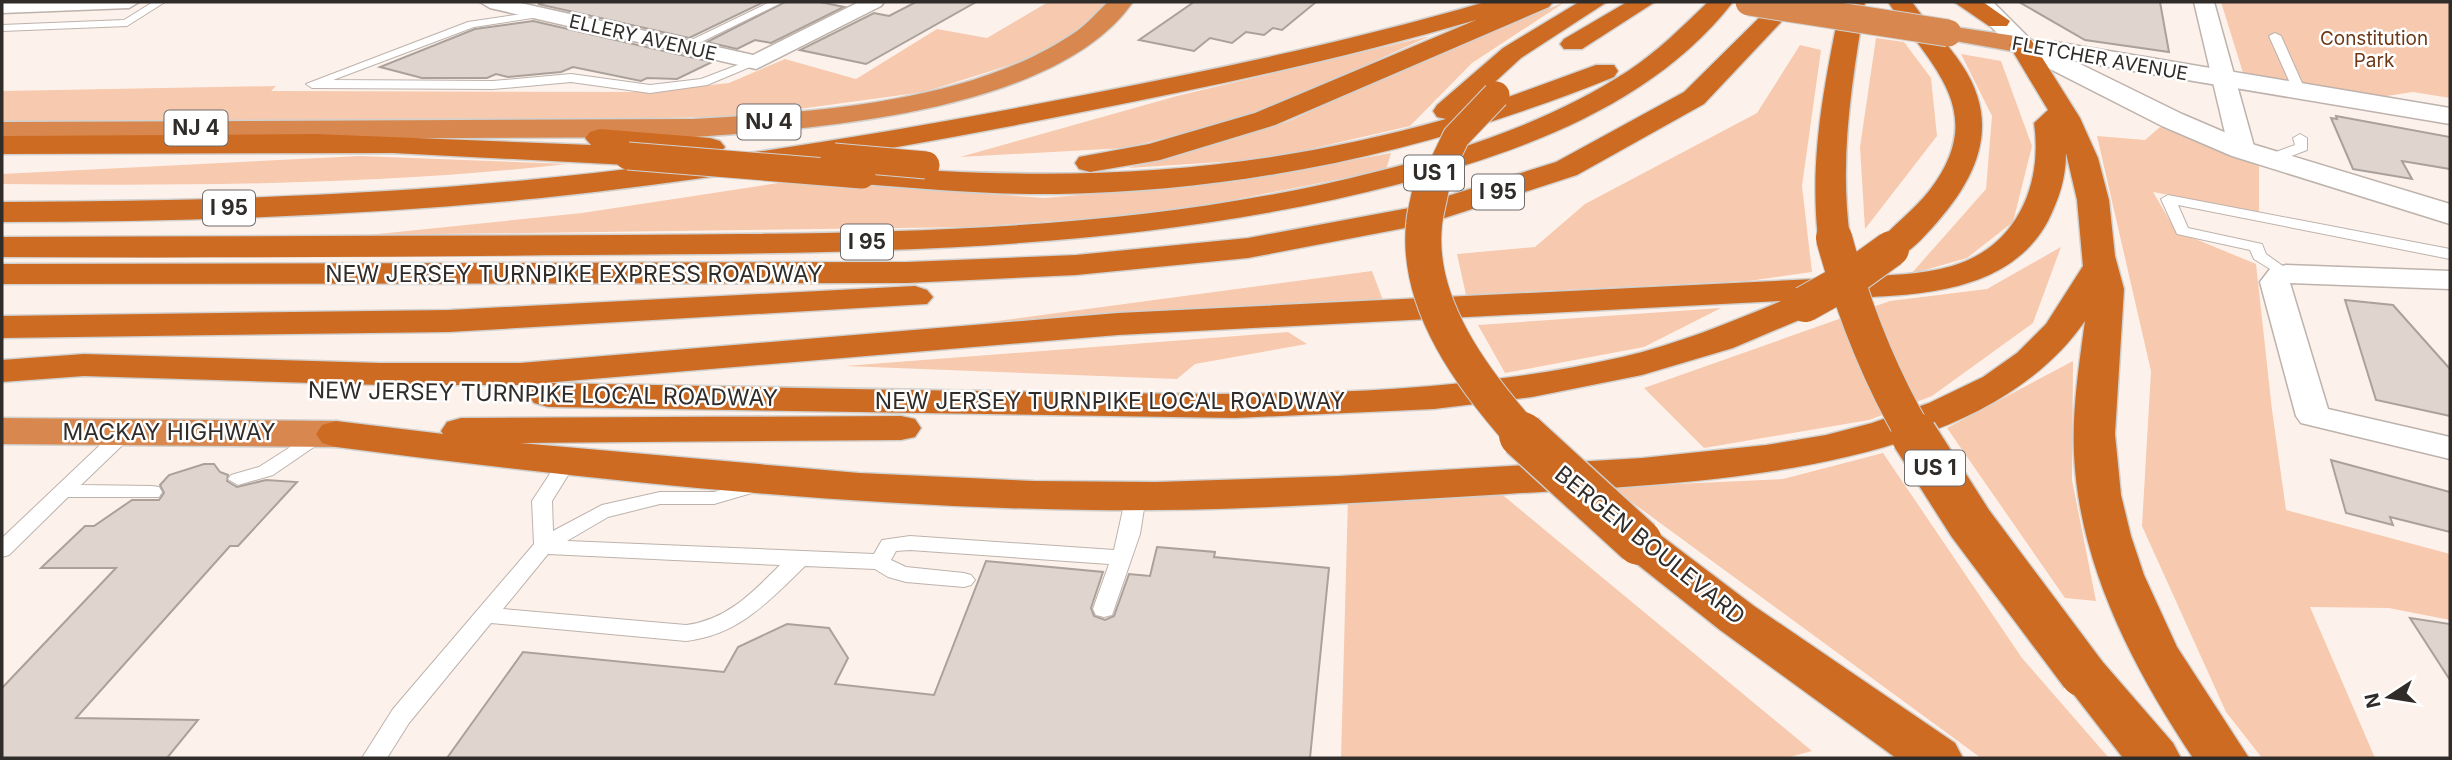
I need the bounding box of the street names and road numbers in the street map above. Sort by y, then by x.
street label: ELLERY AVENUE [567,9,719,66]
street label: FLETCHER AVENUE [2010,32,2190,85]
road number: NJ 4 [738,104,800,140]
road number: NJ 4 [164,110,228,146]
road number: US 1 [1404,156,1464,190]
road number: I 95 [1472,174,1524,210]
road number: I 95 [203,190,255,226]
road number: I 95 [841,224,893,260]
street label: NEW JERSEY TURNPIKE EXPRESS ROADWAY [325,260,823,288]
street label: NEW JERSEY TURNPIKE LOCAL ROADWAY [308,376,779,412]
street label: NEW JERSEY TURNPIKE LOCAL ROADWAY [875,387,1346,415]
street label: MACKAY HIGHWAY [62,418,276,446]
road number: US 1 [1905,450,1965,486]
street label: BERGEN BOULEVARD [1549,460,1751,630]

